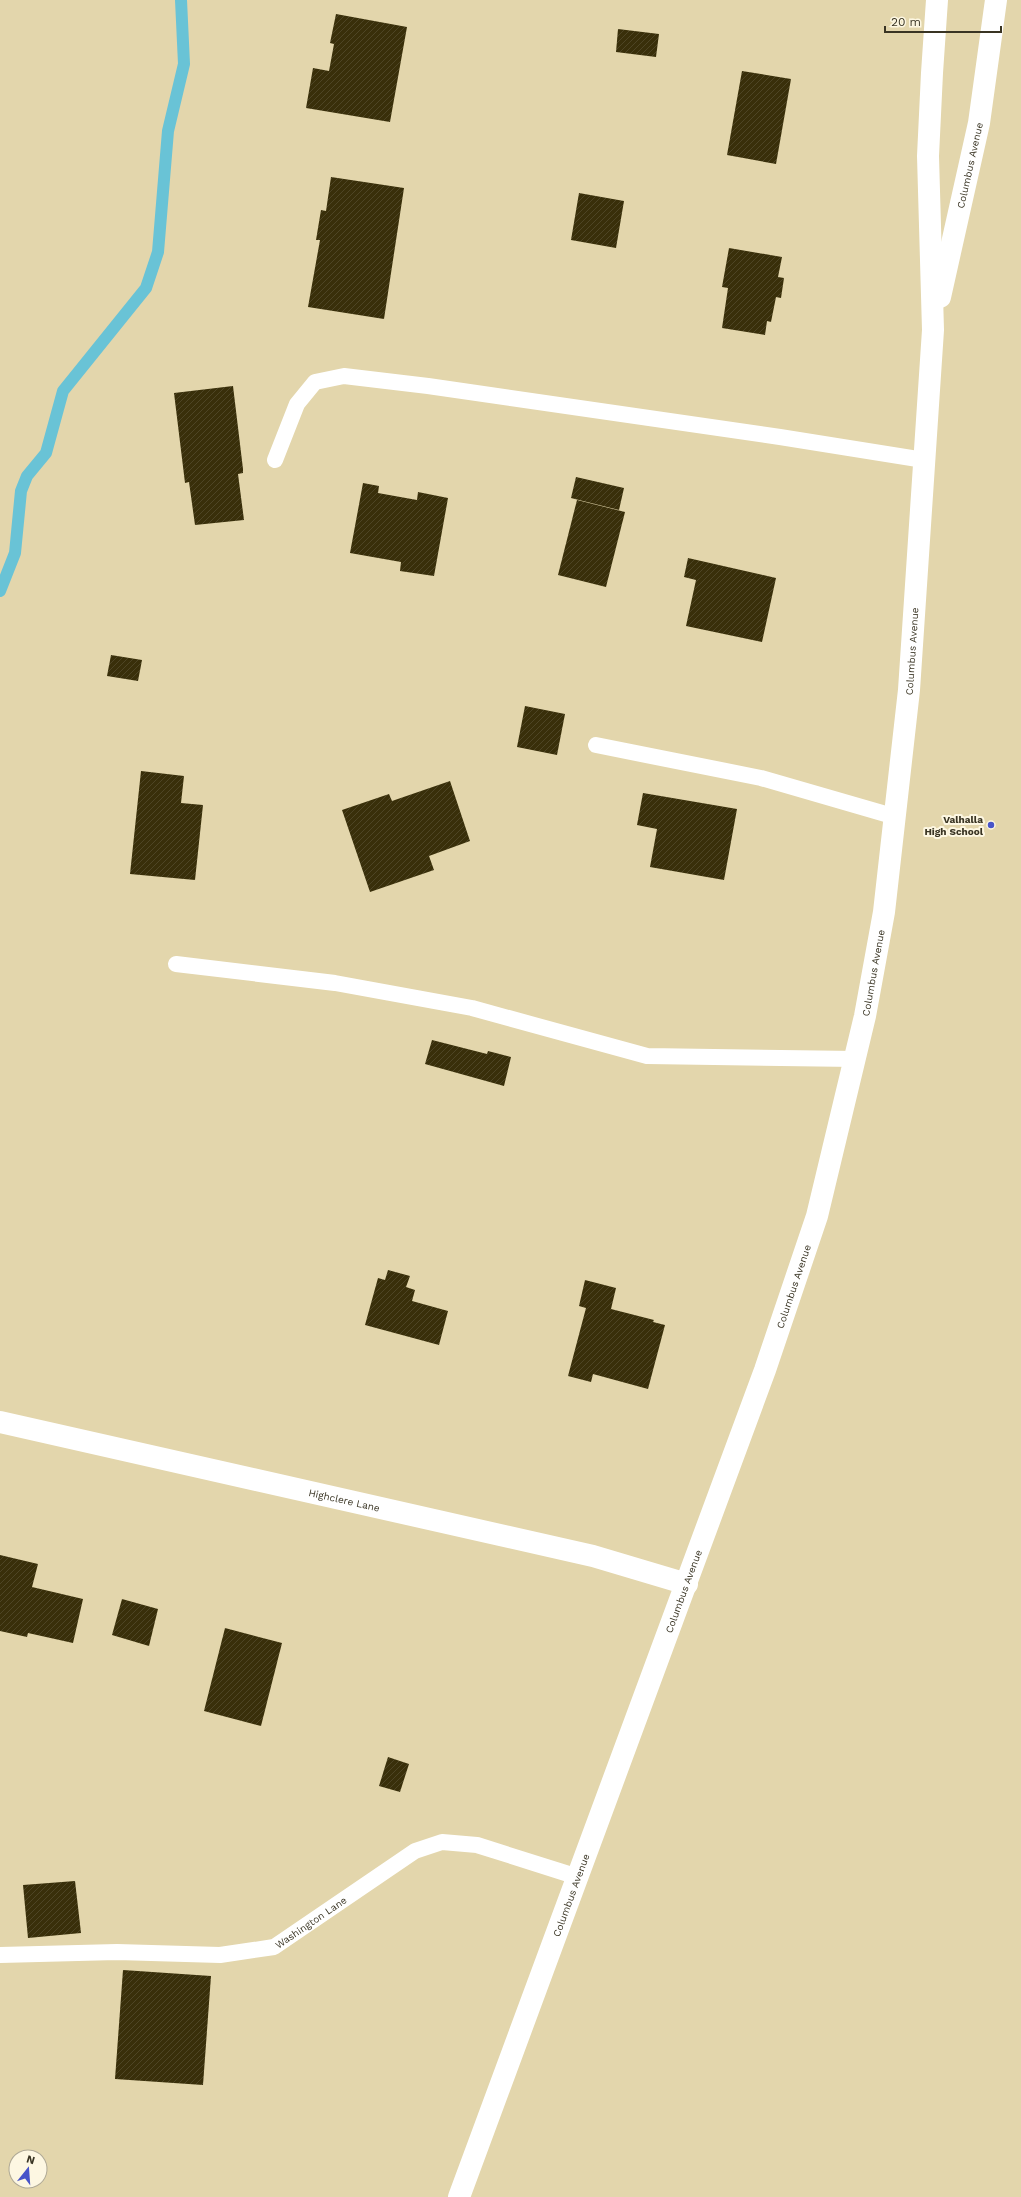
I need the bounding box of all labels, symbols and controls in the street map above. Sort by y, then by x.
scale bar [885,8,1001,34]
text: 20 m [891,15,921,29]
street label: Columbus Avenue [955,121,985,209]
street label: Columbus Avenue [903,607,920,696]
place label: Valhalla High School [924,814,984,837]
marker: Valhalla High School [986,820,996,830]
street label: Columbus Avenue [860,928,886,1017]
street label: Columbus Avenue [774,1243,813,1330]
street label: Highclere Lane [308,1486,381,1513]
street label: Columbus Avenue [663,1548,704,1634]
street label: Columbus Avenue [550,1852,591,1938]
street label: Washington Lane [273,1894,349,1950]
north arrow [8,2149,48,2189]
text: N [25,2153,37,2167]

